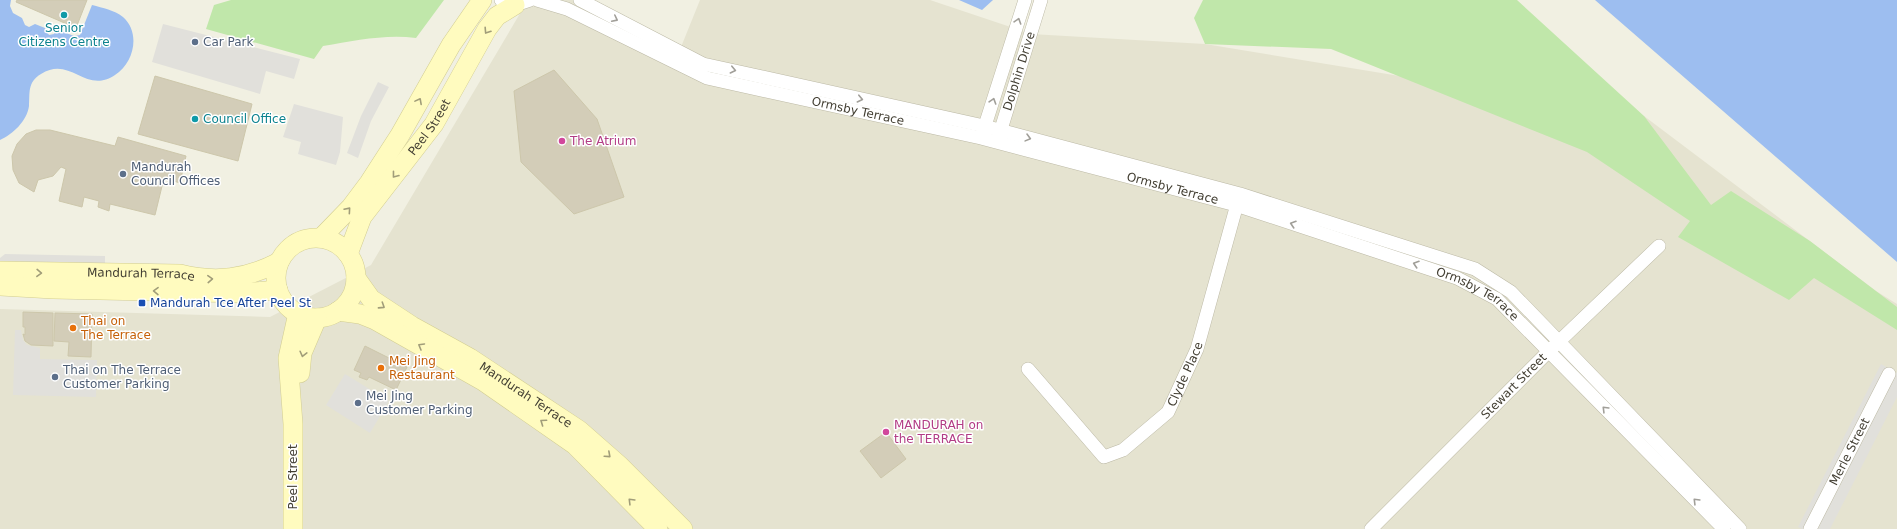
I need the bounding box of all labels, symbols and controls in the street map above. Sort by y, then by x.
marker: Senior Citizens Centre [59,10,69,20]
one-way arrow [610,14,618,22]
one-way arrow [1013,17,1022,24]
place label: Senior Citizens Centre [18,21,110,49]
one-way arrow [484,26,491,33]
street label: Dolphin Drive [1000,30,1038,112]
place label: Car Park [203,35,253,49]
marker: Car Park [190,37,200,47]
one-way arrow [730,66,736,74]
street label: Ormsby Terrace [810,94,906,128]
one-way arrow [857,94,863,102]
street label: Peel Street [405,96,454,158]
one-way arrow [414,98,422,105]
one-way arrow [988,98,996,105]
place label: Council Office [203,112,286,126]
marker: Council Office [190,114,200,124]
one-way arrow [1024,133,1031,141]
place label: The Atrium [569,134,636,148]
marker: The Atrium [557,136,567,146]
place label: Mandurah Council Offices [131,160,220,188]
marker: Mandurah Council Offices [118,169,128,179]
street label: Ormsby Terrace [1125,170,1220,207]
one-way arrow [392,171,399,178]
one-way arrow [344,208,351,215]
one-way arrow [1290,220,1297,229]
one-way arrow [1413,260,1420,269]
street label: Mandurah Terrace [87,265,196,284]
street label: Ormsby Terrace [1434,265,1521,324]
one-way arrow [36,268,42,277]
one-way arrow [207,274,213,283]
one-way arrow [153,287,159,295]
place label: Mandurah Tce After Peel St [150,296,311,310]
marker: Mandurah Tce After Peel St [137,298,147,308]
one-way arrow [378,301,385,309]
place label: Thai on The Terrace [80,314,151,342]
marker: Thai on The Terrace [68,323,78,333]
street label: Clyde Place [1164,340,1206,409]
one-way arrow [418,343,425,350]
one-way arrow [299,350,308,357]
street label: Stewart Street [1478,350,1550,422]
place label: Mei Jing Restaurant [389,354,455,382]
street label: Mandurah Terrace [477,359,575,430]
place label: Thai on The Terrace Customer Parking [62,363,181,391]
marker: Mei Jing Restaurant [376,363,386,373]
marker: Thai on The Terrace Customer Parking [50,372,60,382]
place label: Mei Jing Customer Parking [366,389,473,417]
marker: Mei Jing Customer Parking [353,398,363,408]
one-way arrow [1602,406,1609,414]
street label: Merle Street [1827,415,1873,488]
place label: MANDURAH on the TERRACE [894,418,983,446]
one-way arrow [540,420,547,427]
marker: MANDURAH on the TERRACE [881,427,891,437]
street label: Peel Street [286,444,300,510]
one-way arrow [603,451,611,458]
one-way arrow [628,498,636,506]
one-way arrow [1693,498,1701,506]

